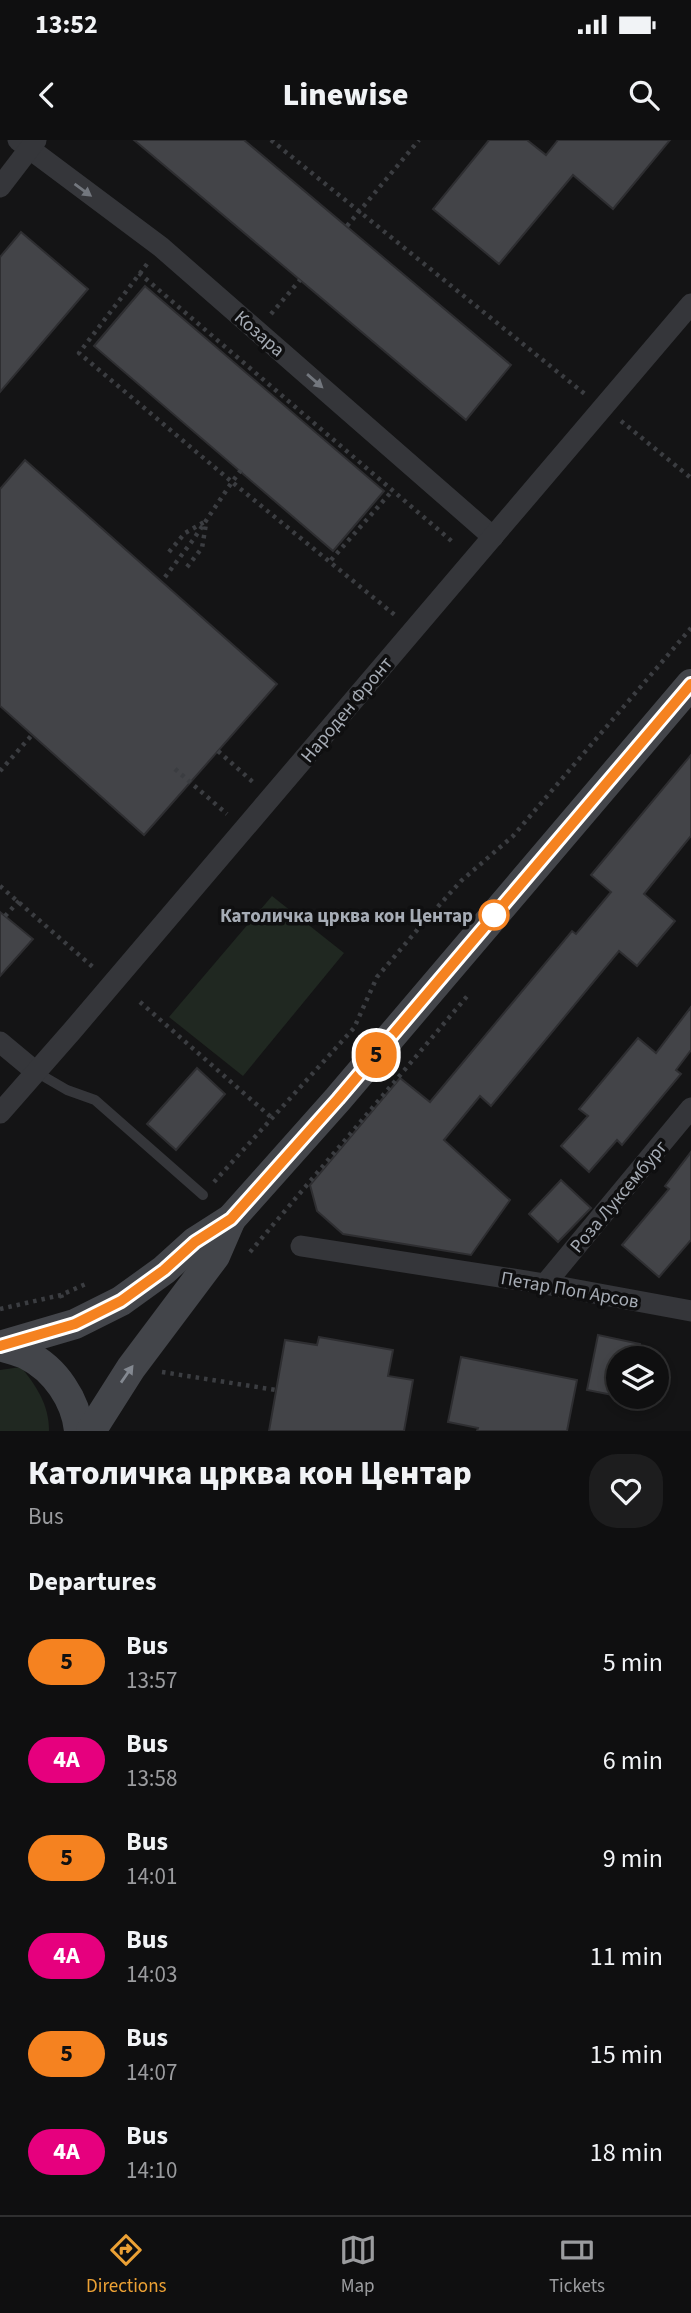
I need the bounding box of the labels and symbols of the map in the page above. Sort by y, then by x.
one-way arrow [74,183,92,197]
street label: Козара [228,305,290,364]
one-way arrow [307,373,324,388]
street label: Народен Фронт [295,651,400,769]
marker: Католичка црква кон Центар [479,900,509,930]
place label: Католичка црква кон Центар [220,903,473,930]
line badge: 5 [353,1032,399,1078]
street label: Роза Луксембург [564,1135,674,1259]
street label: Петар Поп Арсов [499,1265,641,1316]
one-way arrow [120,1364,133,1383]

